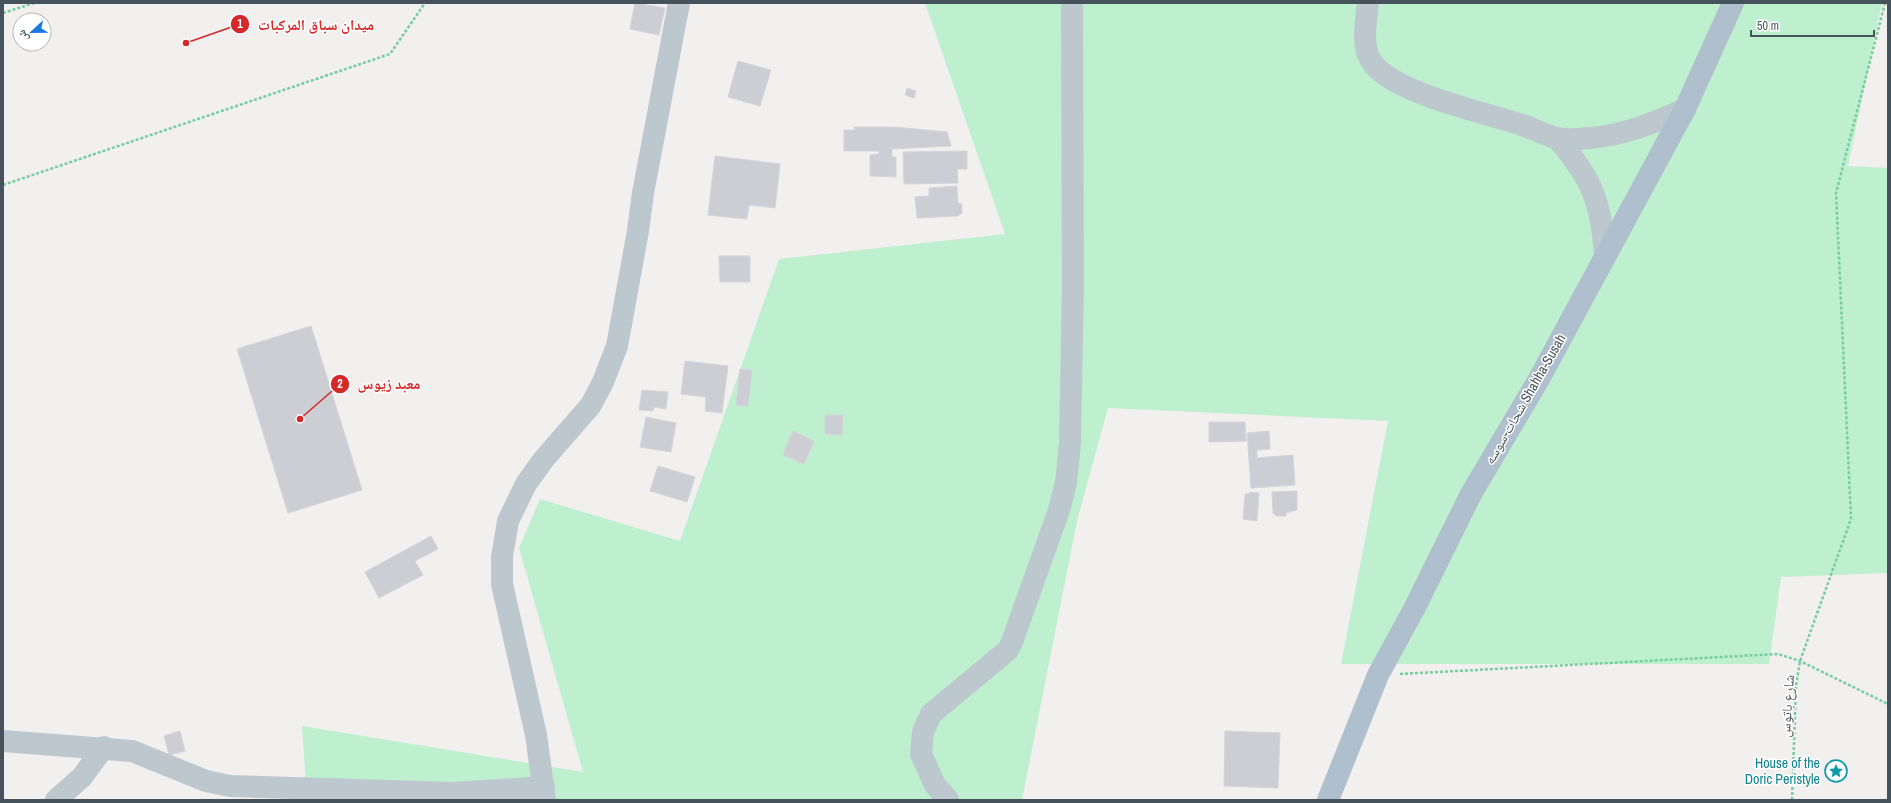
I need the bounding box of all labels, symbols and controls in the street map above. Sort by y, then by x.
callout: ميدان سباق المركبات [230,11,382,38]
north arrow [12,12,52,52]
scale bar [1751,12,1874,38]
text: ميدان سباق المركبات [258,14,374,35]
text: 1 [237,16,243,32]
text: 50 m [1757,18,1779,34]
text: ش [14,27,32,44]
street label: شحات-سوسه Shahha-Susah [1480,331,1570,467]
callout: معبد زيوس [330,370,429,397]
text: معبد زيوس [358,373,420,394]
text: 2 [337,376,343,392]
street label: شارع باتوس [1776,674,1799,738]
place label: House of the Doric Peristyle [1745,754,1820,788]
place icon: House of the Doric Peristyle [1823,758,1849,784]

